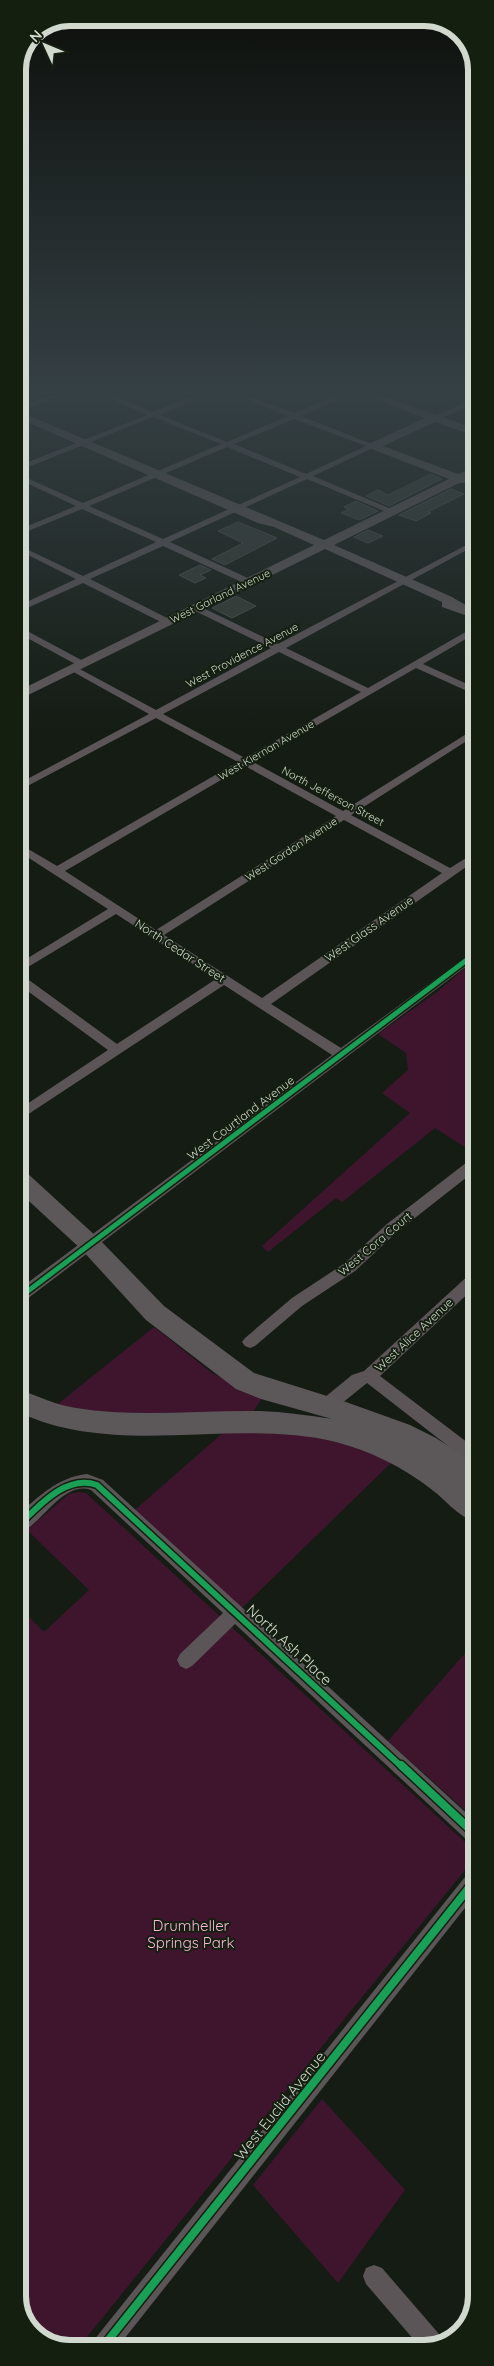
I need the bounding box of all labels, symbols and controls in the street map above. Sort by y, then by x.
north arrow [20,20,70,70]
text: N [26,26,46,46]
street label: West Garland Avenue [167,566,273,626]
street label: West Providence Avenue [183,619,301,691]
street label: West Kiernan Avenue [215,717,317,783]
street label: North Jefferson Street [279,763,387,829]
street label: West Gordon Avenue [242,814,340,884]
street label: West Glass Avenue [321,892,416,965]
street label: North Cedar Street [132,916,228,985]
street label: West Courtland Avenue [184,1072,297,1163]
street label: West Cora Court [335,1208,415,1279]
street label: West Alice Avenue [371,1294,456,1375]
street label: North Ash Place [242,1600,336,1689]
park label: Drumheller Springs Park [147,1916,235,1952]
street label: West Euclid Avenue [230,2047,329,2164]

